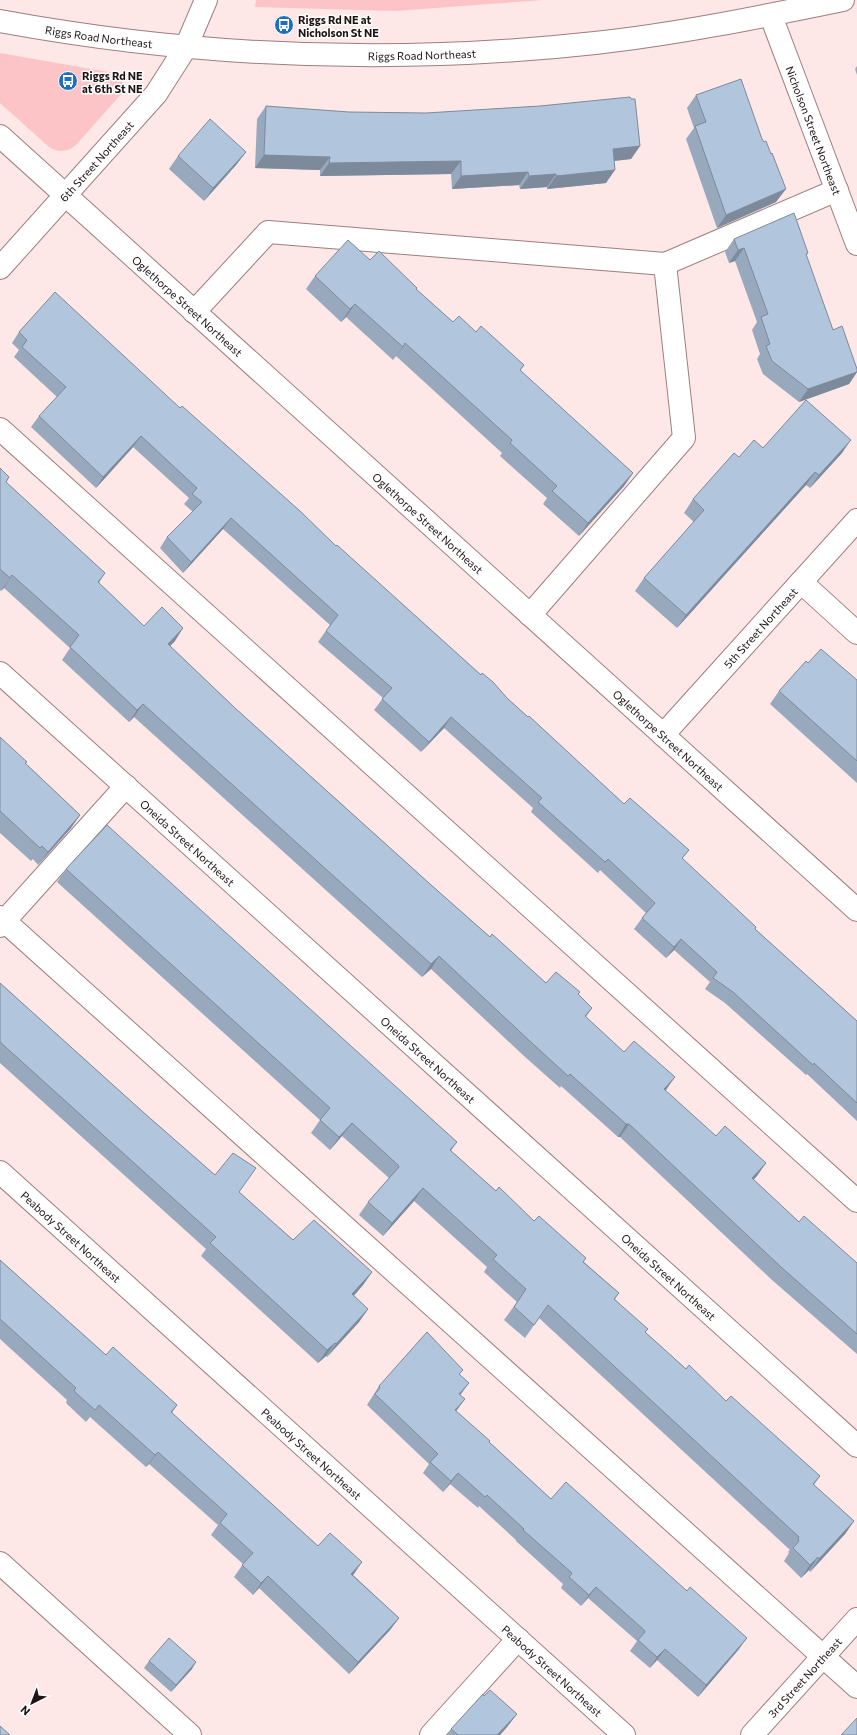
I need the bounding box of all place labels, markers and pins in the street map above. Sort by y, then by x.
place label: Riggs Rd NE at Nicholson St NE [298,13,379,39]
bus stop icon: Riggs Rd NE at Nicholson St NE [273,14,295,36]
place label: Riggs Rd NE at 6th St NE [82,69,143,95]
bus stop icon: Riggs Rd NE at 6th St NE [57,70,79,92]

